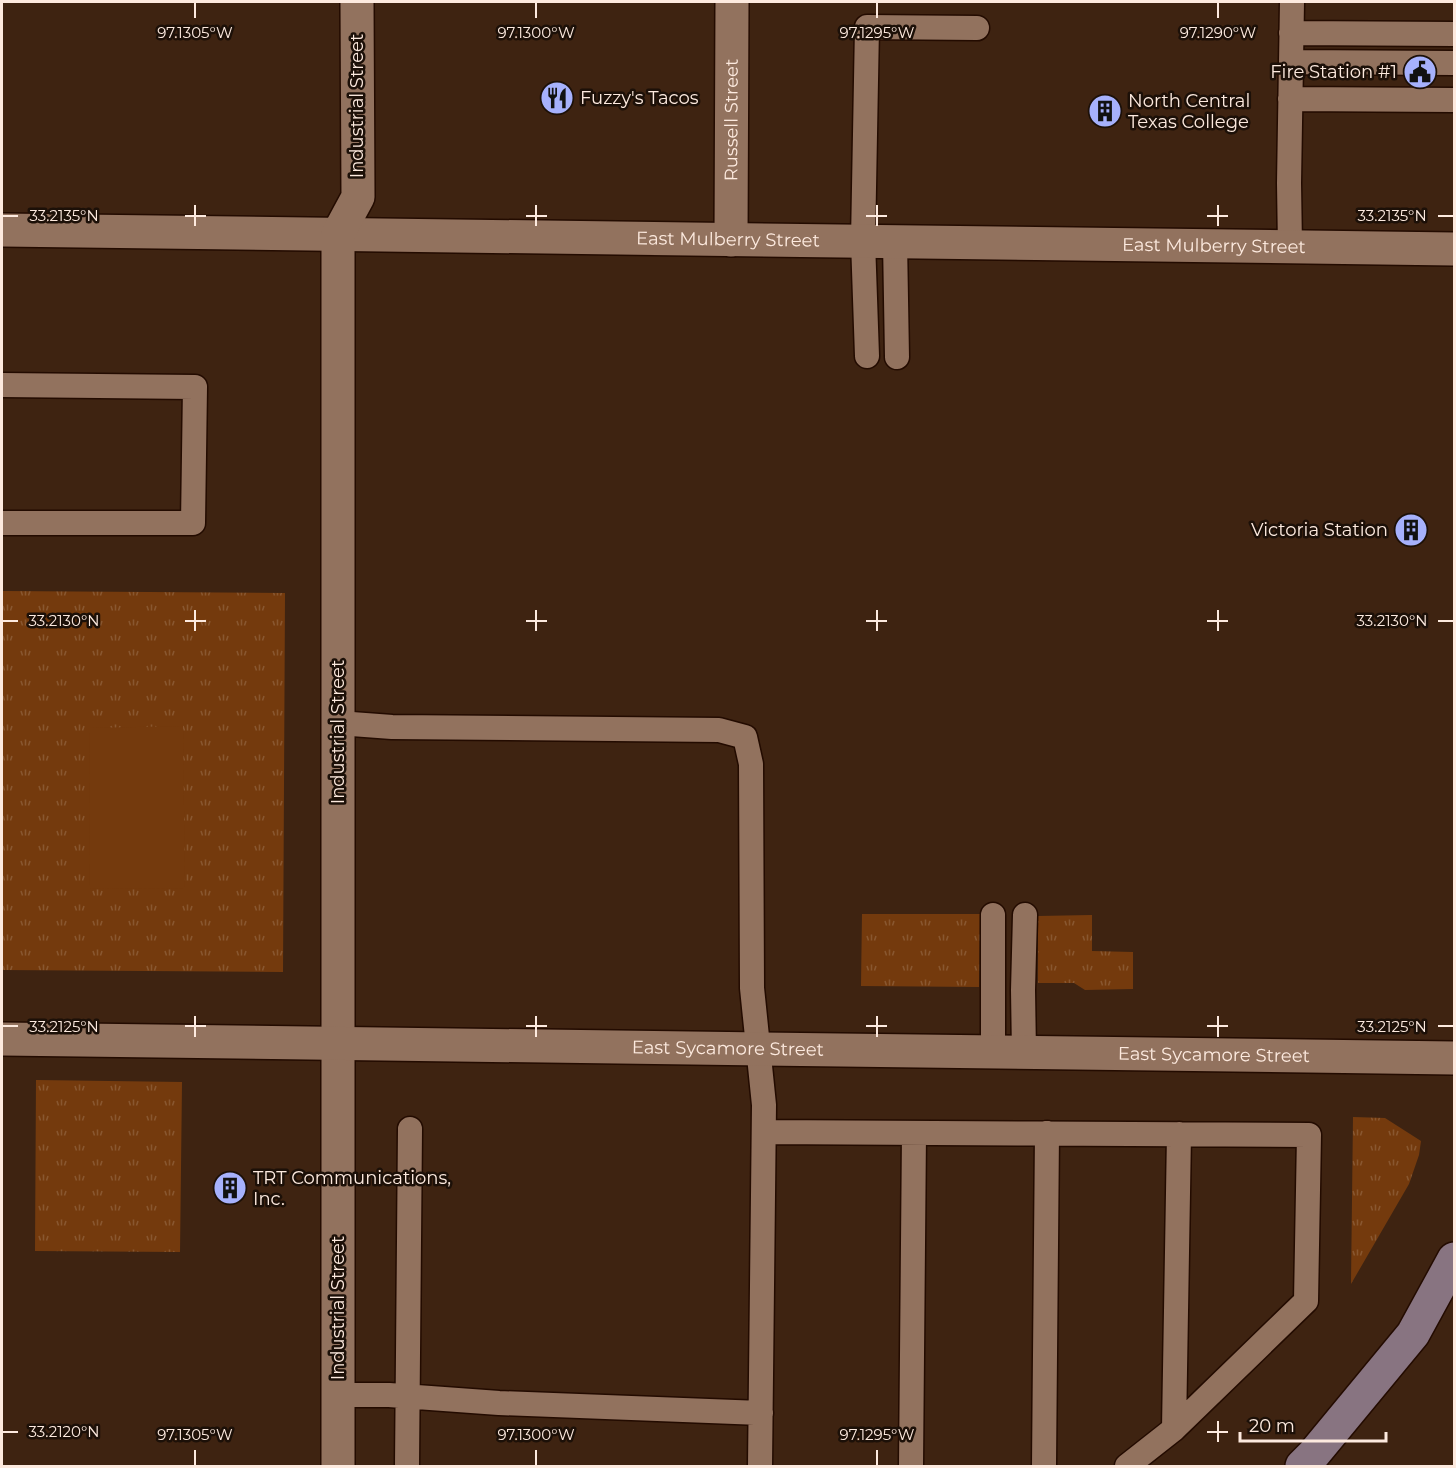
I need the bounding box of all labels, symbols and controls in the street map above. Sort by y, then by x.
text: 97.1305°W [157,23,233,42]
text: 97.1300°W [497,23,575,42]
text: 97.1295°W [840,23,915,42]
text: 97.1290°W [1180,23,1257,42]
street label: Industrial Street [346,34,368,178]
public building icon: Fire Station #1 [1402,54,1438,90]
street label: Russell Street [720,59,743,181]
place label: Fire Station #1 [1270,61,1397,83]
restaurant icon: Fuzzy's Tacos [539,80,575,116]
place label: Fuzzy's Tacos [580,87,699,109]
place label: North Central Texas College [1128,90,1250,133]
building icon: North Central Texas College [1087,93,1123,129]
text: 33.2135°N [29,206,99,225]
text: 33.2135°N [1357,206,1427,225]
street label: East Mulberry Street [636,227,820,252]
street label: East Mulberry Street [1122,234,1306,258]
building icon: Victoria Station [1393,512,1429,548]
place label: Victoria Station [1251,519,1388,541]
text: 33.2130°N [28,611,100,630]
text: 33.2130°N [1356,611,1428,630]
street label: Industrial Street [327,660,349,804]
text: 33.2125°N [29,1017,99,1036]
text: 33.2125°N [1357,1017,1427,1036]
street label: East Sycamore Street [632,1036,824,1061]
street label: East Sycamore Street [1118,1043,1310,1067]
place label: TRT Communications, Inc. [253,1167,451,1210]
building icon: TRT Communications, Inc. [212,1170,248,1206]
street label: Industrial Street [327,1236,349,1380]
scale bar [1240,1405,1386,1443]
text: 20 m [1249,1415,1295,1437]
text: 33.2120°N [28,1422,100,1441]
text: 97.1305°W [157,1425,233,1444]
text: 97.1300°W [497,1425,575,1444]
text: 97.1295°W [840,1425,915,1444]

